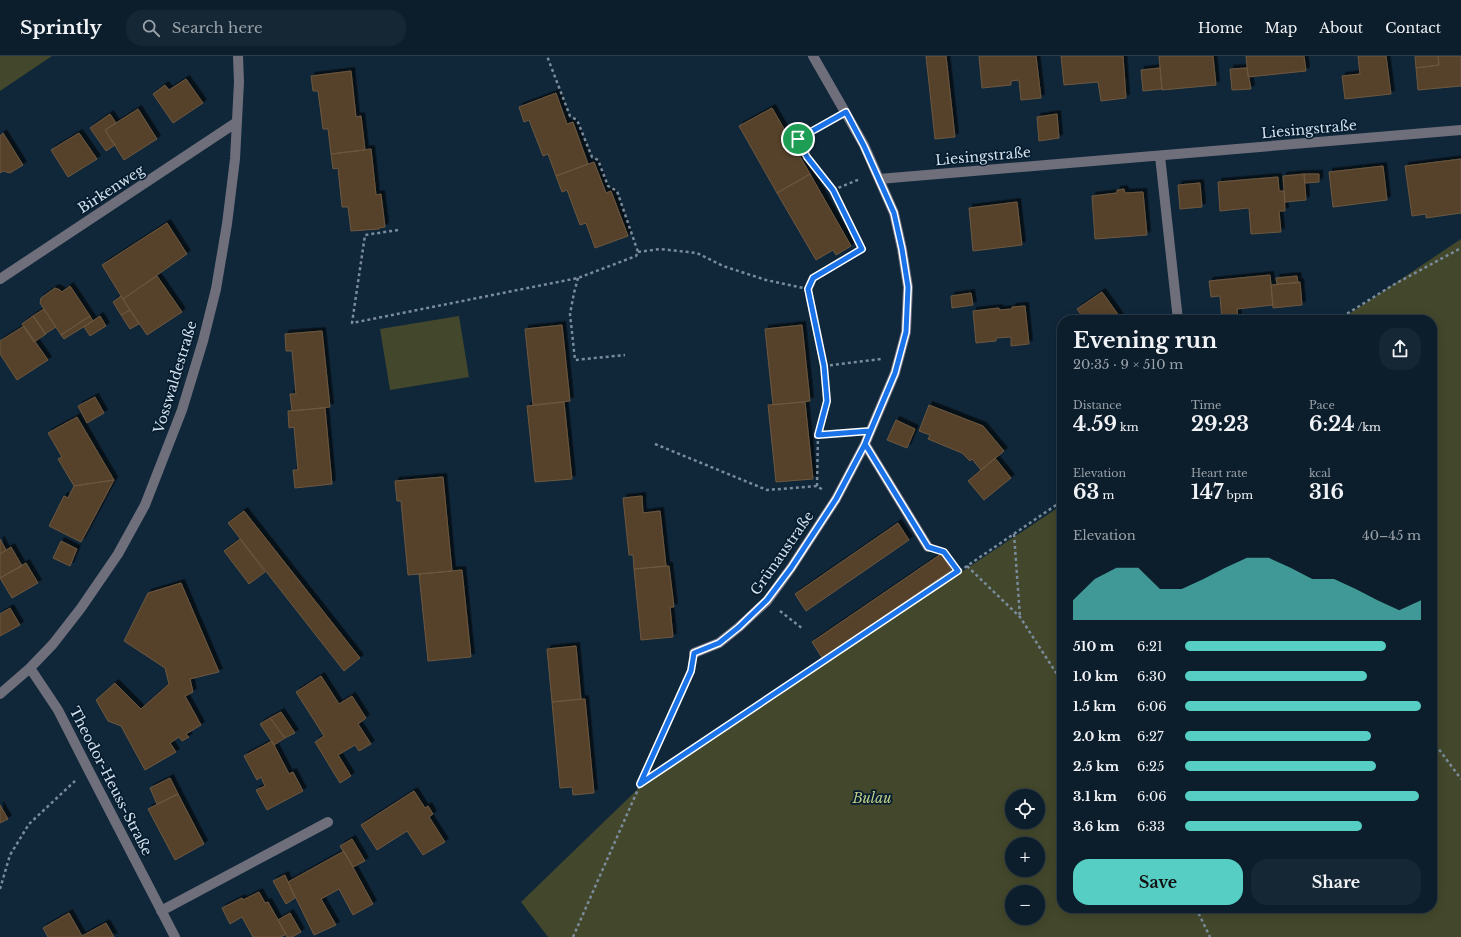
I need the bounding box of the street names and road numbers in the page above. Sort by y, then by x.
street label: Liesingstraße [1260,116,1358,142]
street label: Liesingstraße [934,143,1032,169]
street label: Birkenweg [74,160,148,217]
street label: Vosswaldestraße [149,319,201,436]
street label: Grünaustraße [746,507,818,599]
street label: Theodor-Heuss-Straße [66,704,156,858]

